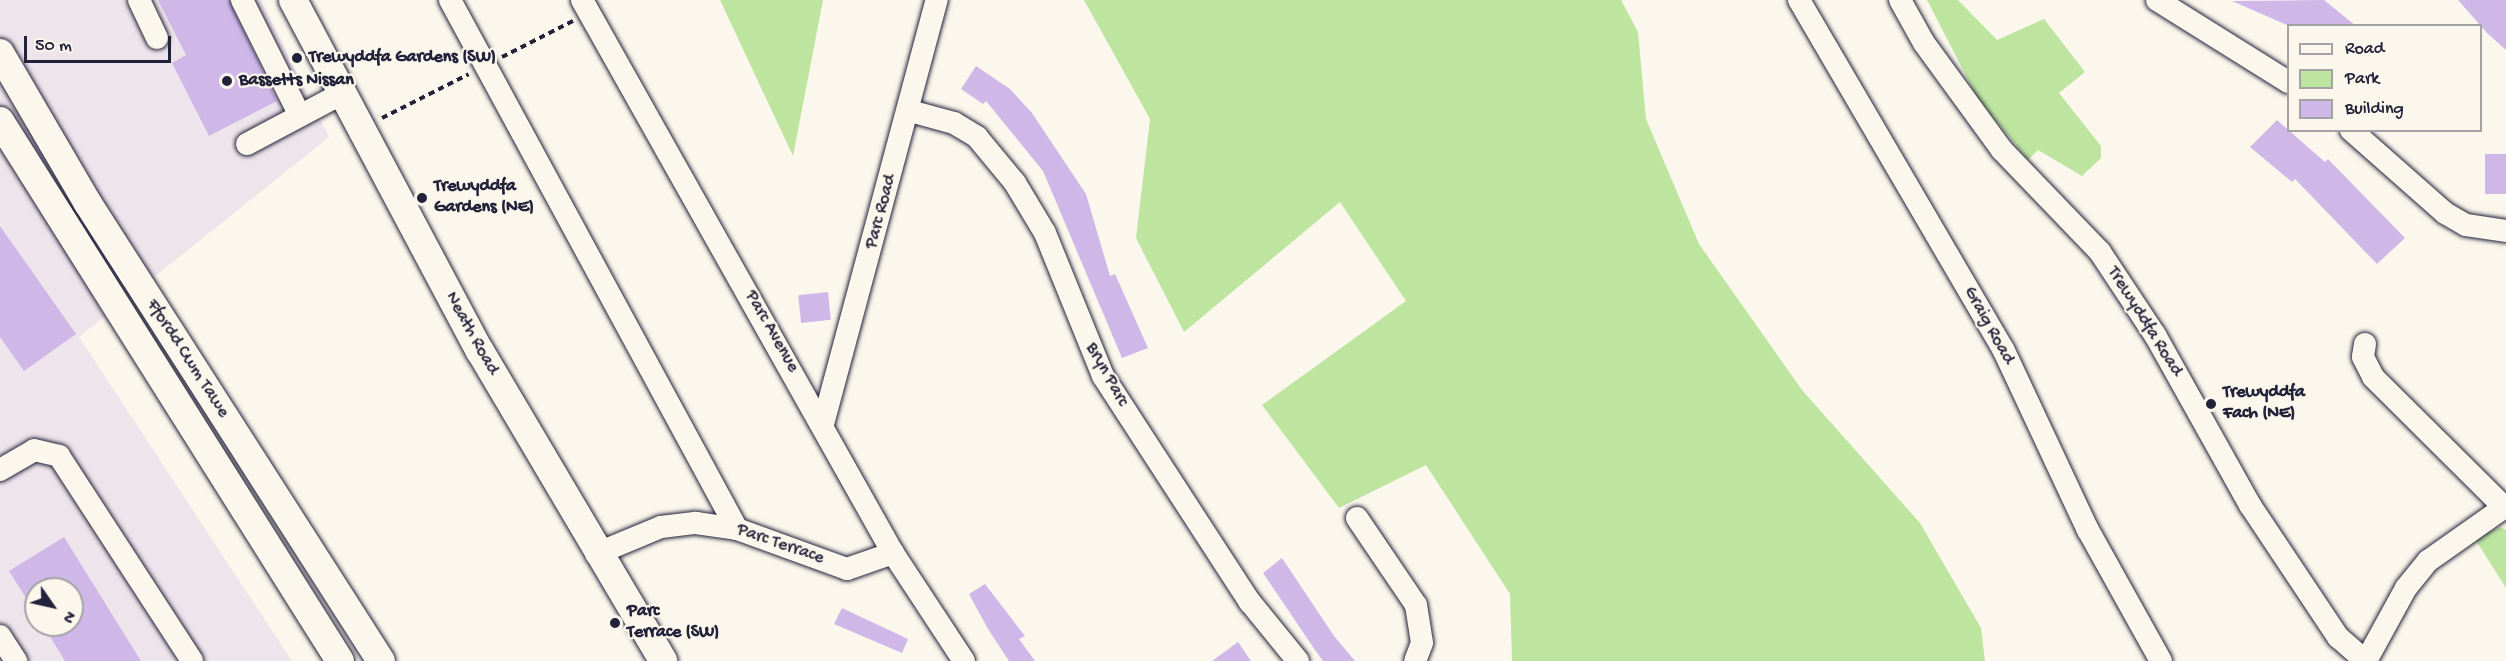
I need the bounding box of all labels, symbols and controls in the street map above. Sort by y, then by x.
scale bar [27,24,174,62]
legend [2287,24,2482,132]
text: 50 m [35,36,72,57]
text: Road [2345,39,2384,60]
place label: Trewyddfa Gardens (SW) [309,47,496,69]
marker: Trewyddfa Gardens (SW) [290,51,304,65]
text: Park [2345,69,2379,90]
place label: Bassetts Nissan [239,70,354,92]
marker: Bassetts Nissan [220,74,234,88]
text: Building [2345,99,2404,120]
street label: Parc Road [862,173,902,251]
place label: Trewyddfa Gardens (NE) [434,177,534,219]
marker: Trewyddfa Gardens (NE) [415,191,429,205]
street label: Trewyddfa Road [2102,263,2186,381]
street label: Graig Road [1958,283,2018,369]
street label: Parc Avenue [739,287,803,377]
street label: Neath Road [439,289,503,379]
street label: Ffordd Cwm Tawe [141,296,233,422]
street label: Bryn Parc [1080,339,1132,411]
place label: Trewyddfa Fach (NE) [2223,383,2305,426]
marker: Trewyddfa Fach (NE) [2204,397,2218,411]
street label: Parc Terrace [733,520,827,570]
north arrow [24,577,84,637]
place label: Parc Terrace (SW) [627,602,719,644]
text: N [57,607,78,626]
marker: Parc Terrace (SW) [608,616,622,630]

